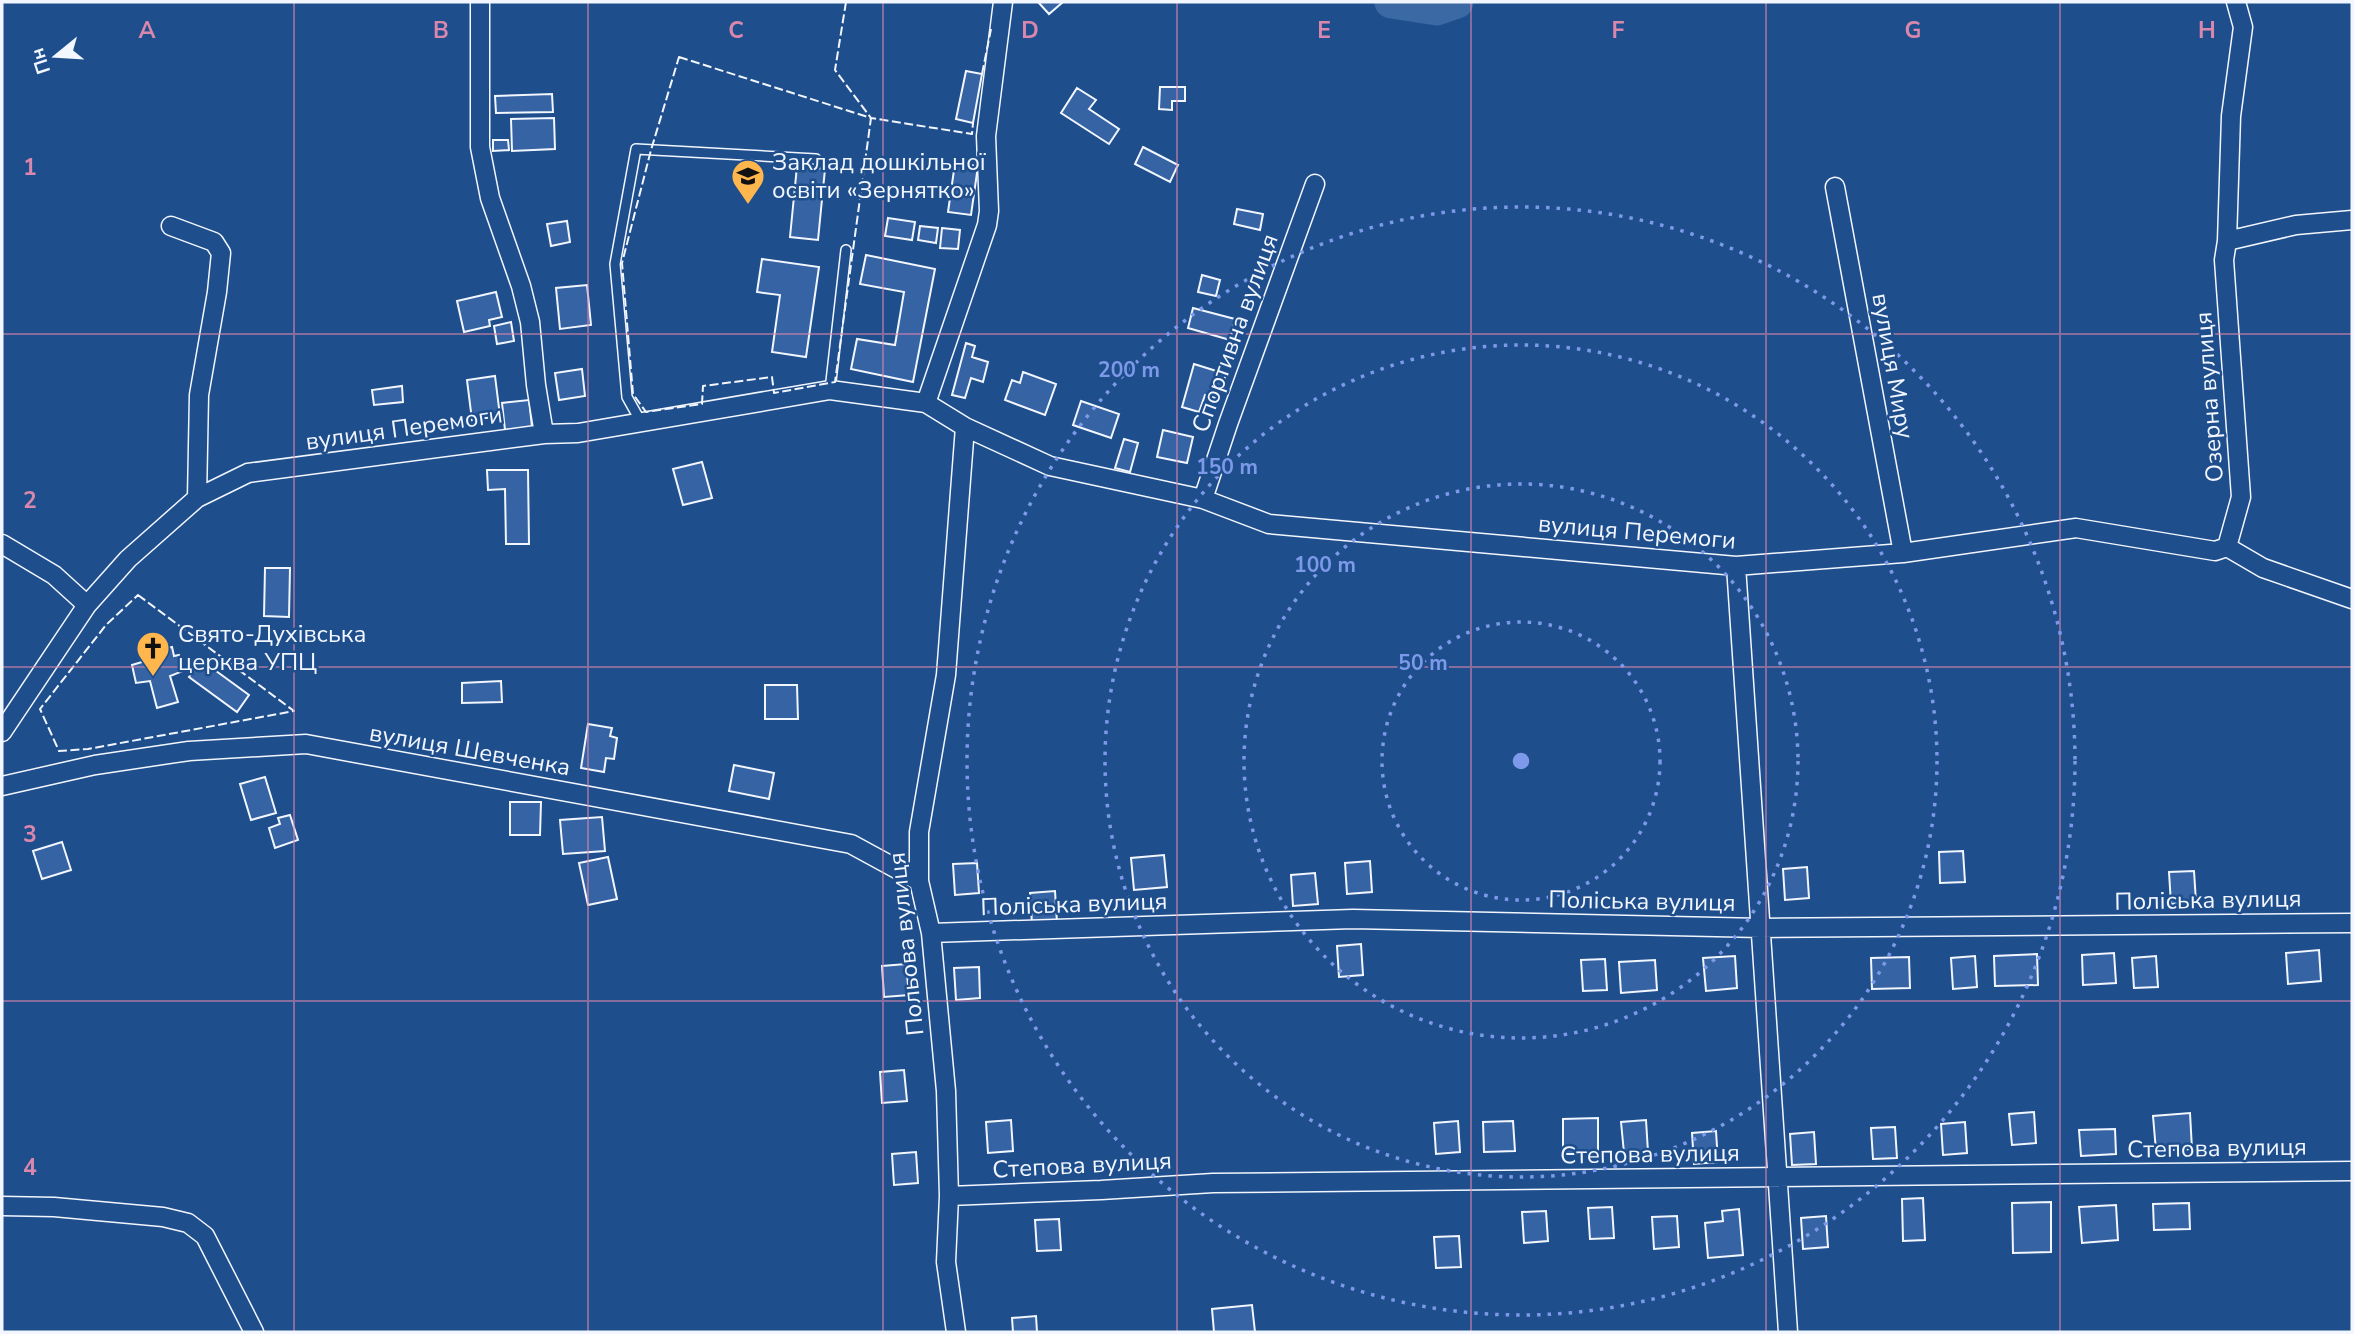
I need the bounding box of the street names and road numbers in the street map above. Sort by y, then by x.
street label: Спортивна вулиця [1184,229,1286,437]
street label: вулиця Миру [1864,291,1922,442]
street label: Озерна вулиця [2187,311,2231,483]
street label: вулиця Перемоги [303,398,505,458]
street label: вулиця Перемоги [1537,507,1737,557]
street label: вулиця Шевченка [367,717,573,783]
street label: Польова вулиця [880,851,932,1037]
street label: Поліська вулиця [2114,882,2302,918]
street label: Поліська вулиця [1548,883,1736,919]
street label: Поліська вулиця [980,885,1168,923]
street label: Степова вулиця [2127,1130,2307,1166]
street label: Степова вулиця [1560,1136,1740,1172]
street label: Степова вулиця [991,1144,1173,1186]

